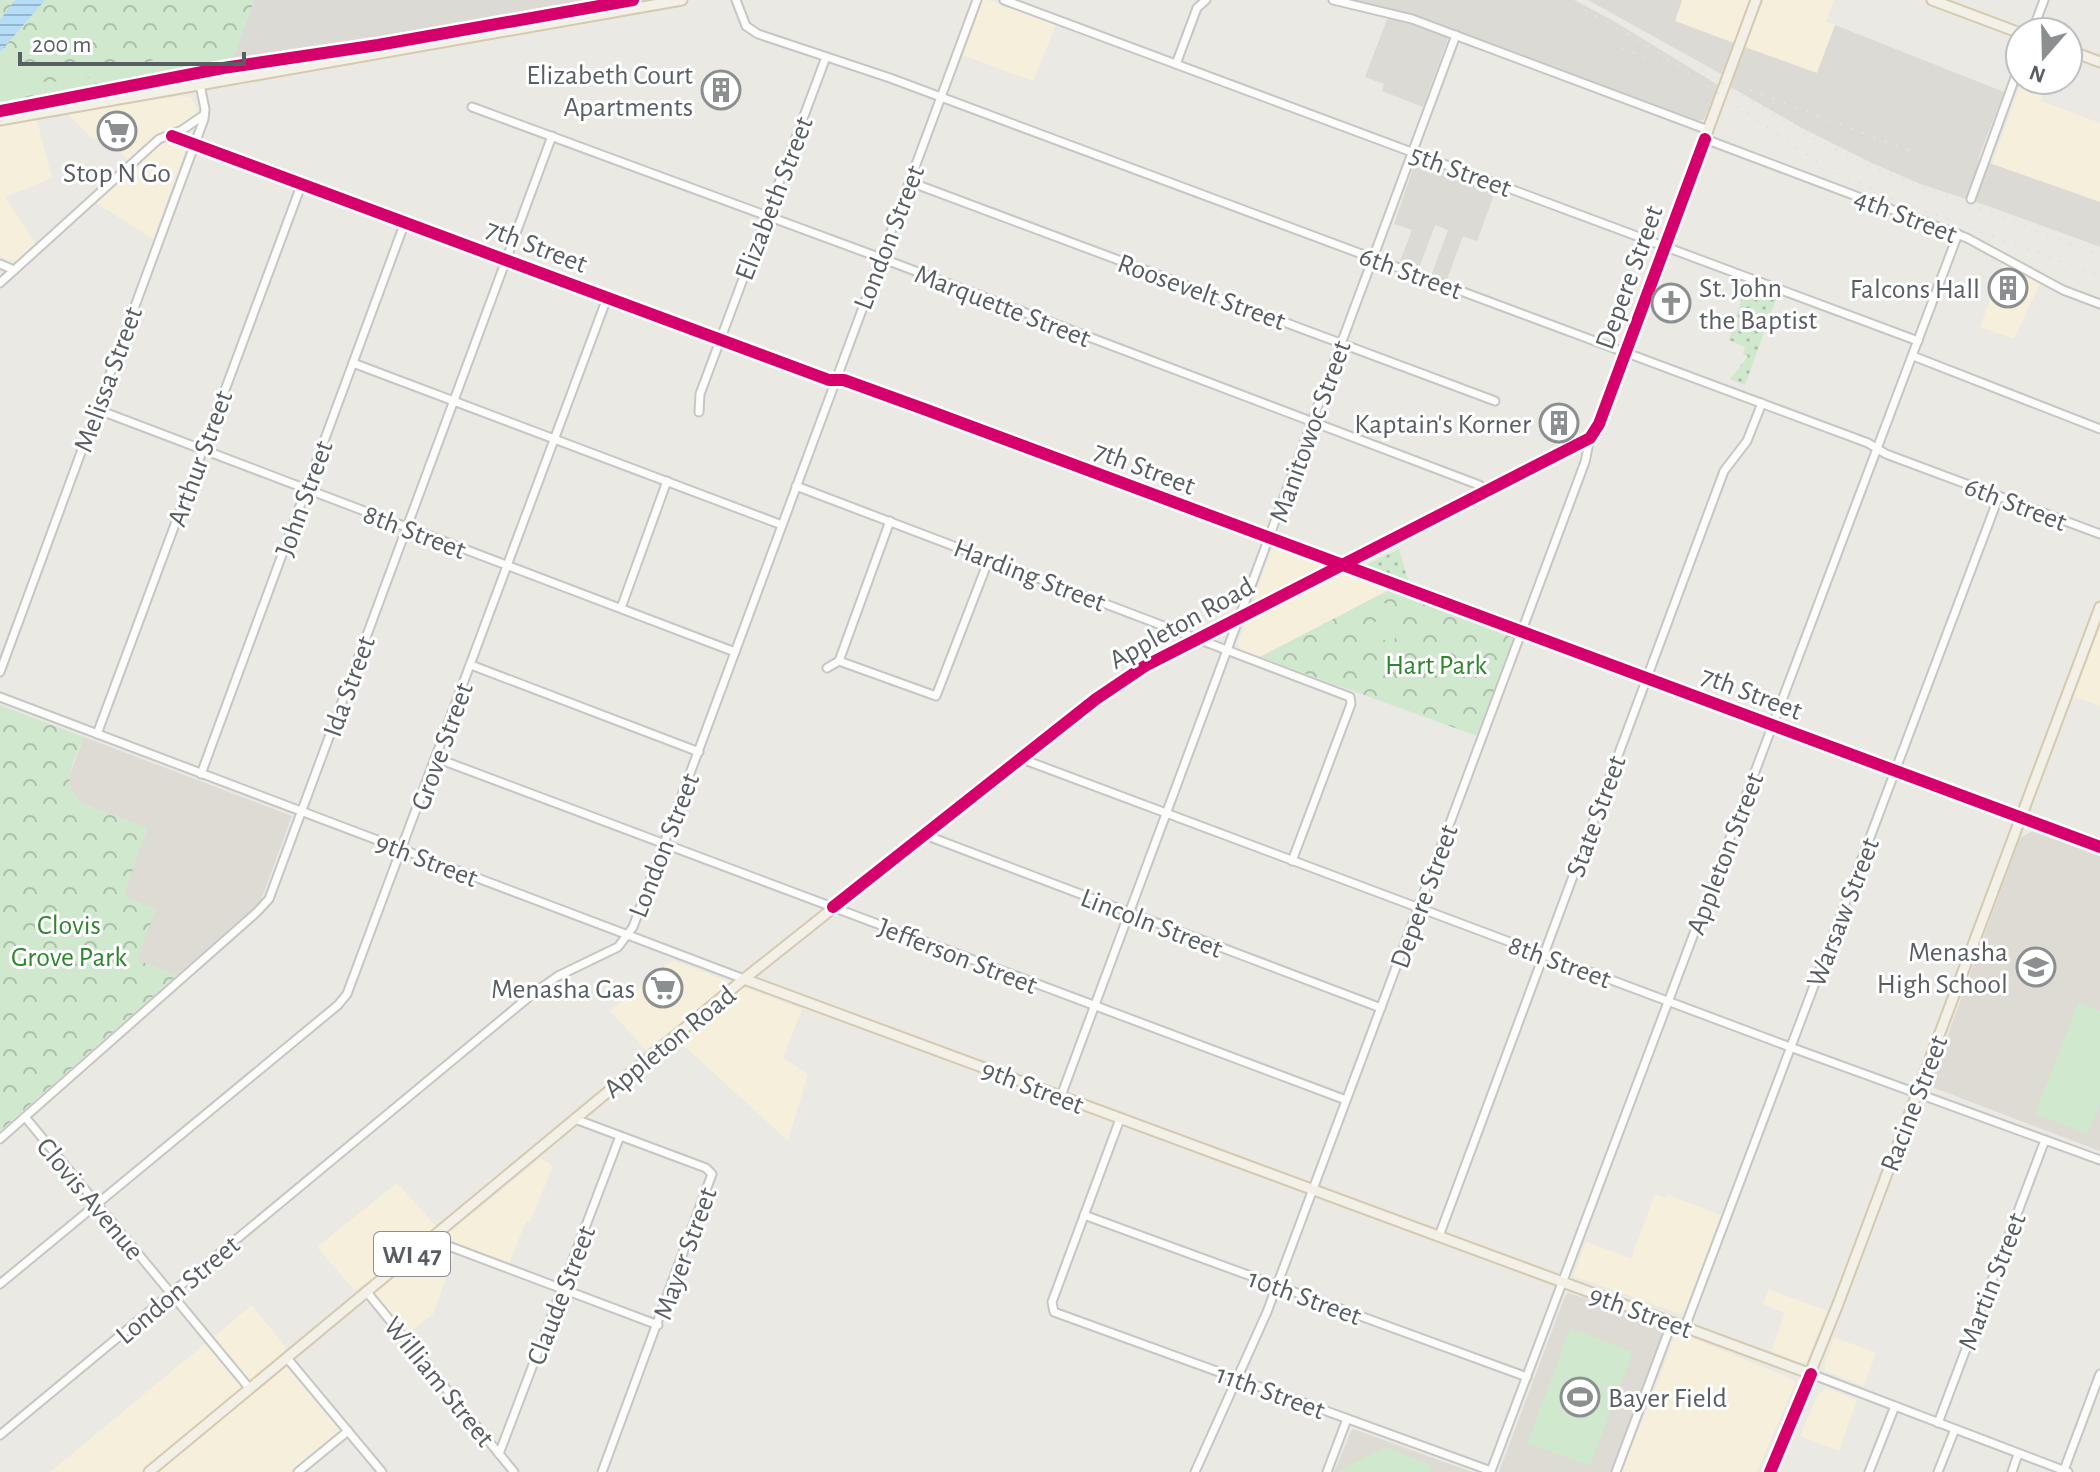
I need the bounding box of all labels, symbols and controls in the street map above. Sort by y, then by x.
scale bar [20,16,244,66]
north arrow [2004,16,2084,96]
text: 200 m [32,33,91,57]
text: N [2027,61,2048,87]
place label: Elizabeth Court Apartments [526,62,693,122]
building icon: Elizabeth Court Apartments [700,69,742,111]
supermarket icon: Stop N Go [96,110,138,152]
street label: Elizabeth Street [731,113,819,284]
street label: 5th Street [1406,141,1515,203]
place label: Stop N Go [63,160,171,188]
street label: London Street [850,162,930,314]
street label: 4th Street [1850,185,1961,249]
street label: Depere Street [1591,202,1669,353]
street label: 7th Street [482,215,591,279]
street label: 6th Street [1355,242,1466,305]
street label: Roosevelt Street [1114,250,1289,336]
street label: Marquette Street [911,260,1094,353]
building icon: Falcons Hall [1987,267,2029,309]
place label: St. John the Baptist [1699,275,1817,335]
place label: Falcons Hall [1850,276,1980,304]
church icon: St. John the Baptist [1650,282,1692,324]
street label: Melissa Street [70,303,148,456]
street label: Manitowoc Street [1265,337,1357,526]
street label: Arthur Street [163,387,238,530]
building icon: Kaptain's Korner [1538,402,1580,444]
place label: Kaptain's Korner [1354,411,1531,439]
street label: John Street [271,437,339,560]
street label: 7th Street [1090,437,1199,501]
street label: 6th Street [1960,473,2070,537]
street label: 8th Street [359,501,469,565]
street label: Harding Street [949,534,1109,618]
street label: Appleton Road [1105,573,1259,675]
street label: Ida Street [319,633,381,741]
park label: Hart Park [1385,652,1487,680]
street label: 7th Street [1697,662,1806,726]
street label: Grove Street [407,679,479,814]
street label: State Street [1562,752,1632,881]
street label: Appleton Street [1682,769,1770,939]
street label: London Street [625,770,705,922]
street label: Depere Street [1386,821,1464,972]
street label: 9th Street [371,829,481,893]
street label: Warsaw Street [1803,834,1885,991]
street label: Lincoln Street [1077,884,1226,964]
park label: Clovis Grove Park [11,912,127,972]
street label: Jefferson Street [874,914,1041,1000]
street label: 8th Street [1504,931,1615,994]
place label: Menasha High School [1877,939,2008,999]
school or university icon: Menasha High School [2015,946,2057,988]
supermarket icon: Menasha Gas [642,967,684,1009]
place label: Menasha Gas [491,976,635,1004]
street label: Appleton Road [599,981,742,1104]
street label: Racine Street [1876,1032,1954,1176]
street label: 9th Street [977,1056,1087,1120]
street label: Clovis Avenue [31,1133,148,1266]
street label: Mayer Street [649,1184,723,1324]
street label: Martin Street [1954,1209,2032,1354]
street label: Claude Street [523,1222,601,1369]
street label: London Street [111,1231,246,1350]
road number: WI 47 [374,1232,450,1276]
street label: 10th Street [1244,1264,1365,1331]
street label: 9th Street [1585,1281,1696,1344]
street label: William Street [378,1312,499,1453]
street label: 11th Street [1212,1360,1328,1425]
sports icon: Bayer Field [1559,1376,1601,1418]
place label: Bayer Field [1608,1385,1727,1413]

